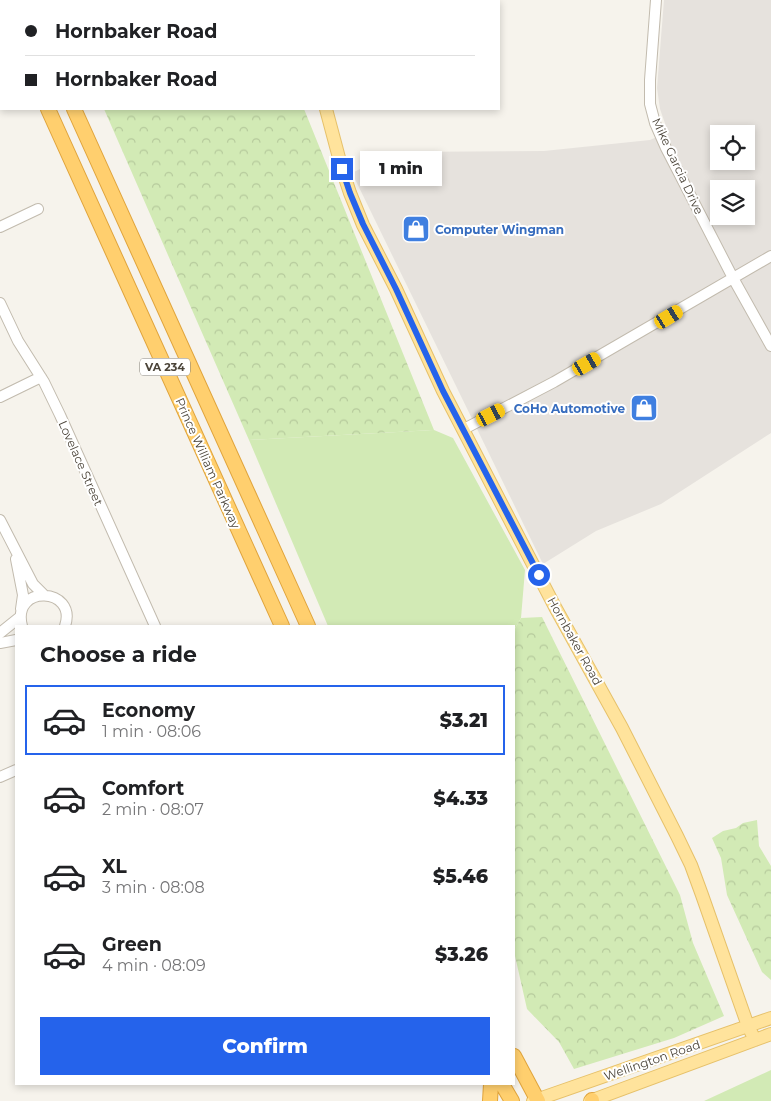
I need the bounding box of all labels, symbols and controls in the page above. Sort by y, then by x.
text: Hornbaker Road [55,20,217,43]
text: Hornbaker Road [55,68,217,91]
street label: Mike Garcia Drive [649,115,707,217]
map controls [710,125,755,225]
button: locate [710,125,755,170]
callout: 1 min [360,152,442,186]
route end [331,158,353,180]
text: 1 min [379,159,423,178]
button: layers [710,180,755,225]
shop icon: Computer Wingman [401,214,431,244]
place label: Computer Wingman [435,222,564,237]
car [652,303,685,331]
car [570,350,603,378]
road number: VA 234 [140,358,190,376]
shop icon: CoHo Automotive [629,393,659,423]
street label: Prince William Parkway [172,395,244,531]
place label: CoHo Automotive [514,401,625,416]
car [474,402,507,428]
street label: Lovelace Street [56,418,107,508]
route start [528,564,550,586]
street label: Hornbaker Road [544,594,606,688]
text: Choose a ride [40,641,197,668]
icon: car [42,698,87,743]
text: Economy [102,699,195,722]
text: $3.21 [440,709,488,732]
text: 1 min · 08:06 [102,722,201,741]
icon: car [42,776,87,821]
text: Comfort [102,777,184,800]
text: $4.33 [433,787,488,810]
text: 2 min · 08:07 [102,800,204,819]
icon: car [42,854,87,899]
text: XL [102,855,127,878]
text: $5.46 [433,865,488,888]
text: 3 min · 08:08 [102,878,205,897]
icon: car [42,932,87,977]
text: Green [102,933,162,956]
text: $3.26 [435,943,488,966]
text: 4 min · 08:09 [102,956,206,975]
button: Confirm [40,1017,490,1075]
street label: Wellington Road [602,1037,702,1083]

